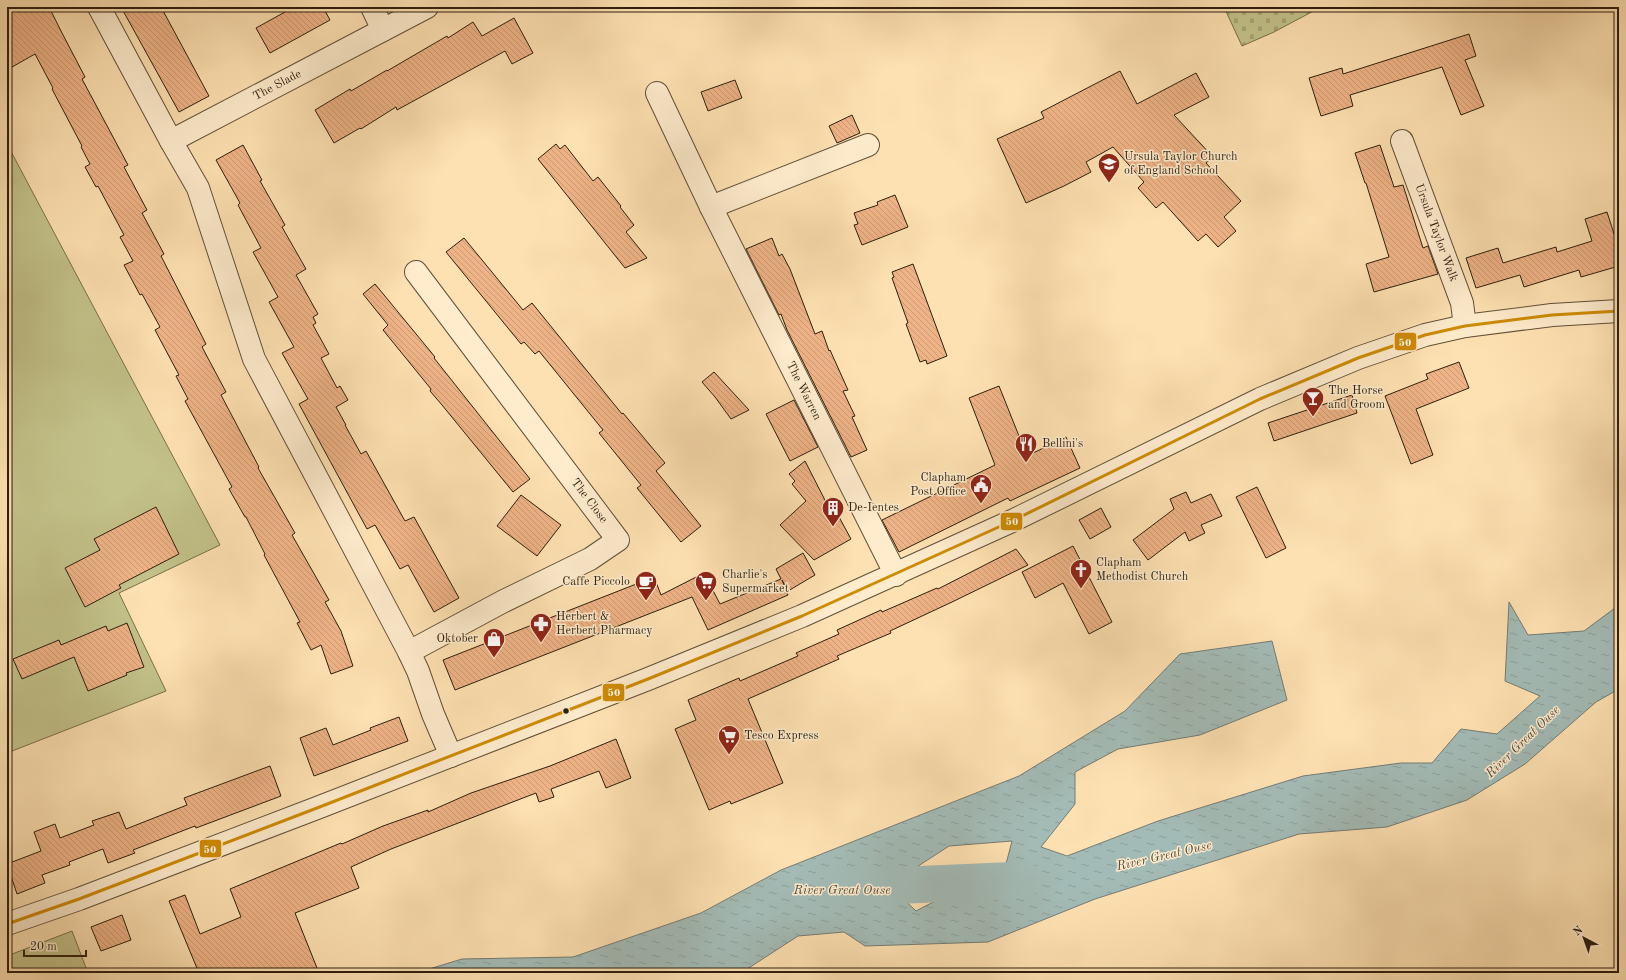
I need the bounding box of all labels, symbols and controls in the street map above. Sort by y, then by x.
street label: The Slade [251,68,304,103]
school or university icon: Ursula Taylor Church of England School [1096,151,1122,184]
place label: Ursula Taylor Church of England School [1124,151,1238,177]
street label: Ursula Taylor Walk [1412,182,1460,283]
line badge: 50 [1394,332,1417,351]
text: 50 [1399,338,1411,349]
street label: The Warren [784,360,823,423]
bar icon: The Horse and Groom [1300,385,1326,418]
place label: The Horse and Groom [1328,385,1385,411]
restaurant icon: Bellini's [1013,431,1039,464]
place label: Bellini's [1042,438,1083,450]
place label: Clapham Post Office [910,472,966,498]
public building icon: Clapham Post Office [968,472,994,505]
street label: The Close [569,477,610,526]
building icon: De-Ientes [820,495,846,528]
place label: De-Ientes [848,502,899,514]
line badge: 50 [1000,512,1023,531]
text: 50 [1006,517,1018,528]
church icon: Clapham Methodist Church [1068,557,1094,590]
place label: Clapham Methodist Church [1096,557,1189,583]
cafe icon: Caffe Piccolo [633,569,659,602]
supermarket icon: Charlie's Supermarket [693,569,719,602]
place label: Charlie's Supermarket [722,569,789,595]
place label: Caffe Piccolo [562,576,630,588]
pharmacy icon: Herbert & Herbert Pharmacy [528,611,554,644]
place label: Herbert & Herbert Pharmacy [556,611,653,637]
shop icon: Oktober [481,626,507,659]
place label: Oktober [437,633,478,645]
line badge: 50 [602,683,625,702]
text: 50 [608,688,620,699]
water label: River Great Ouse [1483,704,1562,781]
unlabelled marker [561,706,571,716]
supermarket icon: Tesco Express [716,723,742,756]
place label: Tesco Express [744,730,819,742]
line badge: 50 [199,839,222,858]
water label: River Great Ouse [1114,839,1213,873]
text: 50 [204,845,216,856]
water label: River Great Ouse [792,884,891,897]
north arrow [1564,918,1604,958]
text: N [1572,924,1586,938]
scale bar [24,932,86,958]
text: 20 m [30,941,57,953]

